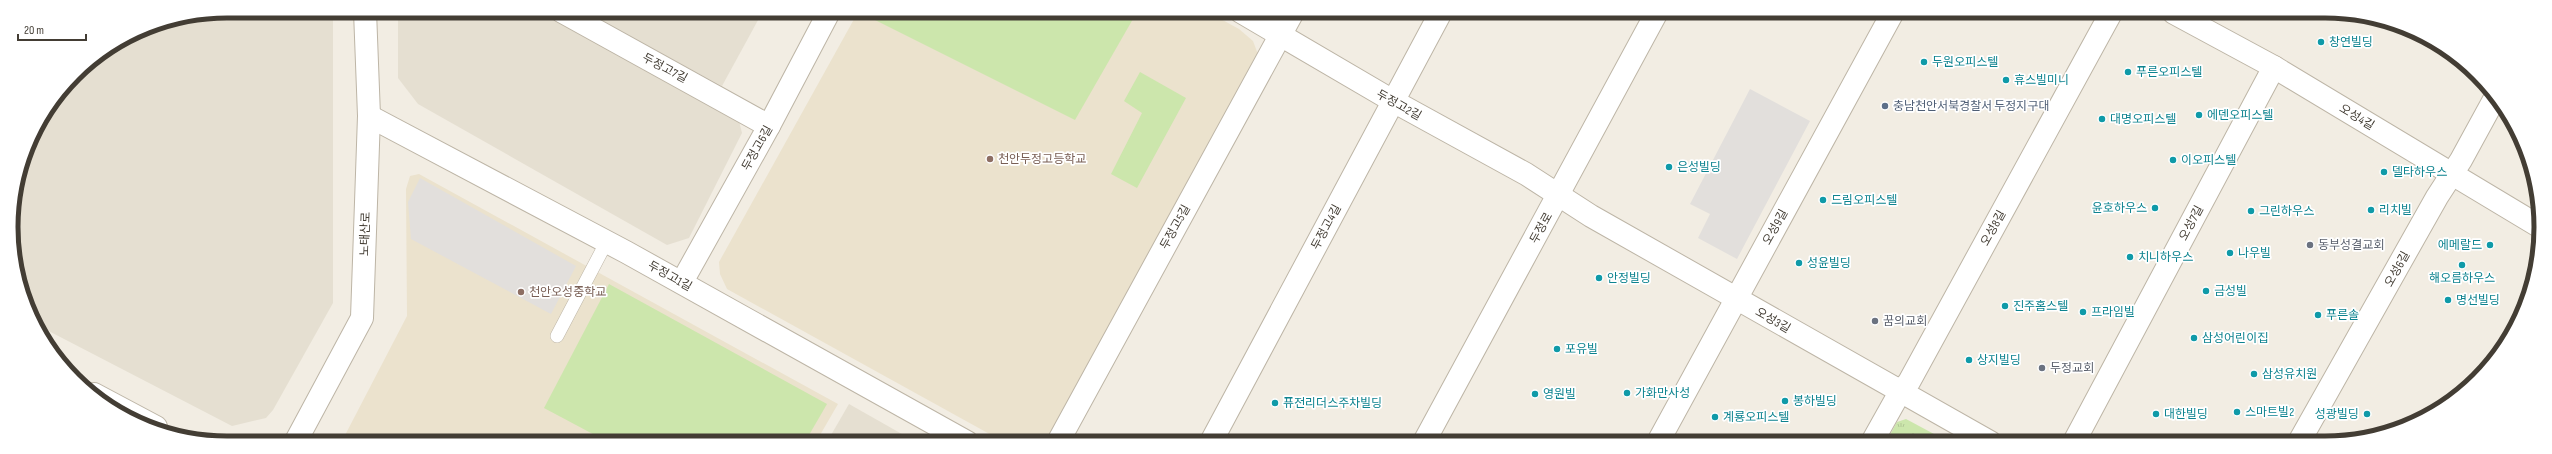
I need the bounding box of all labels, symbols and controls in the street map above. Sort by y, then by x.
scale bar [18,16,86,42]
text: 20 m [24,23,44,38]
place label: 창연빌딩 [2329,35,2373,50]
marker: 창연빌딩 [2316,37,2326,47]
street label: 두정고7길 [640,50,690,87]
place label: 두원오피스텔 [1932,55,1998,70]
marker: 두원오피스텔 [1919,57,1929,67]
place label: 푸른오피스텔 [2136,65,2202,80]
marker: 푸른오피스텔 [2123,67,2133,77]
place label: 휴스빌미니 [2014,73,2069,88]
marker: 휴스빌미니 [2001,75,2011,85]
street label: 두정고2길 [1374,87,1424,124]
place label: 충남천안서북경찰서 두정지구대 [1893,99,2049,114]
marker: 충남천안서북경찰서 두정지구대 [1880,101,1890,111]
street label: 오성4길 [2337,101,2377,134]
place label: 에덴오피스텔 [2207,108,2273,123]
marker: 에덴오피스텔 [2194,110,2204,120]
place label: 대명오피스텔 [2110,112,2176,127]
marker: 대명오피스텔 [2097,114,2107,124]
street label: 두정고6길 [739,123,776,173]
place label: 천안두정고등학교 [998,152,1086,167]
place label: 이오피스텔 [2181,153,2236,168]
marker: 천안두정고등학교 [985,154,995,164]
marker: 이오피스텔 [2168,155,2178,165]
place label: 은성빌딩 [1677,160,1721,175]
marker: 은성빌딩 [1664,162,1674,172]
place label: 델타하우스 [2392,165,2447,180]
marker: 델타하우스 [2379,167,2389,177]
place label: 드림오피스텔 [1831,193,1897,208]
marker: 드림오피스텔 [1818,195,1828,205]
place label: 윤호하우스 [2092,201,2147,216]
street label: 두정고5길 [1157,202,1194,252]
street label: 두정고4길 [1308,202,1345,252]
marker: 윤호하우스 [2150,203,2160,213]
street label: 오성7길 [2176,203,2207,243]
place label: 리치빌 [2379,203,2412,218]
place label: 그린하우스 [2259,204,2314,219]
marker: 리치빌 [2366,205,2376,215]
marker: 그린하우스 [2246,206,2256,216]
street label: 오성9길 [1760,207,1791,248]
street label: 오성8길 [1978,208,2009,249]
street label: 두정로 [1527,210,1556,246]
street label: 노태산로 [357,212,374,256]
place label: 동부성결교회 [2318,238,2384,253]
place label: 에메랄드 [2438,238,2482,253]
marker: 동부성결교회 [2305,240,2315,250]
marker: 에메랄드 [2485,240,2495,250]
place label: 나우빌 [2238,246,2271,261]
marker: 나우빌 [2225,248,2235,258]
street label: 오성6길 [2382,249,2413,290]
place label: 치니하우스 [2138,250,2193,265]
marker: 치니하우스 [2125,252,2135,262]
place label: 성윤빌딩 [1807,256,1851,271]
street label: 두정고1길 [645,258,695,295]
marker: 성윤빌딩 [1794,258,1804,268]
marker: 해오름하우스 [2457,260,2467,270]
place label: 안정빌딩 [1607,271,1651,286]
place label: 해오름하우스 [2429,271,2495,286]
marker: 안정빌딩 [1594,273,1604,283]
place label: 금성빌 [2214,284,2247,299]
place label: 천안오성중학교 [529,285,606,300]
marker: 금성빌 [2201,286,2211,296]
marker: 천안오성중학교 [516,287,526,297]
place label: 명선빌딩 [2456,293,2500,308]
marker: 명선빌딩 [2443,295,2453,305]
place label: 진주홈스텔 [2013,299,2068,314]
marker: 진주홈스텔 [2000,301,2010,311]
street label: 오성3길 [1752,304,1793,336]
place label: 프라임빌 [2091,305,2135,320]
marker: 프라임빌 [2078,307,2088,317]
place label: 푸른솔 [2326,308,2359,323]
marker: 푸른솔 [2313,310,2323,320]
place label: 꿈의교회 [1883,314,1927,329]
marker: 꿈의교회 [1870,316,1880,326]
place label: 삼성어린이집 [2202,331,2268,346]
marker: 삼성어린이집 [2189,333,2199,343]
place label: 포유빌 [1565,342,1598,357]
marker: 포유빌 [1552,344,1562,354]
place label: 상지빌딩 [1977,353,2021,368]
marker: 상지빌딩 [1964,355,1974,365]
place label: 두정교회 [2050,361,2094,376]
marker: 두정교회 [2037,363,2047,373]
place label: 삼성유치원 [2262,367,2317,382]
marker: 삼성유치원 [2249,369,2259,379]
place label: 가화만사성 [1635,386,1690,401]
place label: 영원빌 [1543,387,1576,402]
marker: 가화만사성 [1622,388,1632,398]
marker: 영원빌 [1530,389,1540,399]
place label: 봉하빌딩 [1793,394,1837,409]
place label: 퓨전리더스주차빌딩 [1283,396,1382,411]
marker: 봉하빌딩 [1780,396,1790,406]
marker: 퓨전리더스주차빌딩 [1270,398,1280,408]
place label: 스마트빌2 [2245,405,2294,420]
place label: 대한빌딩 [2164,407,2208,422]
marker: 스마트빌2 [2232,407,2242,417]
place label: 성광빌딩 [2315,407,2359,422]
marker: 대한빌딩 [2151,409,2161,419]
marker: 성광빌딩 [2362,409,2372,419]
place label: 계룡오피스텔 [1723,410,1789,425]
marker: 계룡오피스텔 [1710,412,1720,422]

